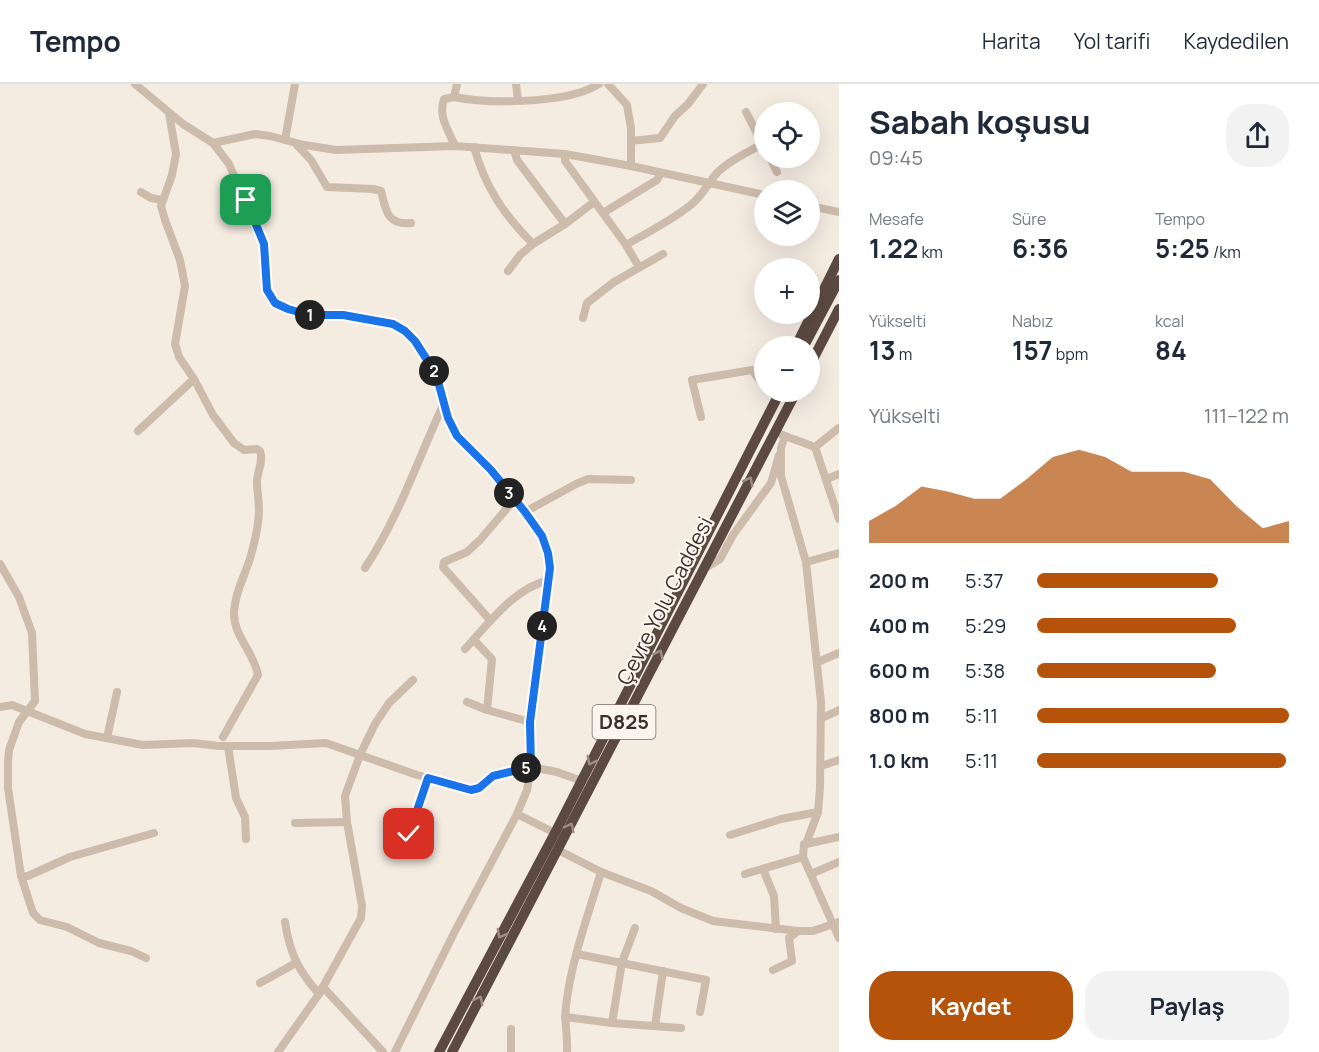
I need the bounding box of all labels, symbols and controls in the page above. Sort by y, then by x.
text: Tempo [30,22,121,60]
text: Harita [982,27,1041,55]
text: Yol tarifi [1074,27,1150,55]
text: Kaydedilen [1183,27,1289,55]
text: Sabah koşusu [869,99,1091,144]
map controls [754,102,820,402]
button: locate [754,102,820,168]
button: share [1226,104,1289,167]
text: 09:45 [869,144,923,171]
pin [220,174,271,225]
button: layers [754,180,820,246]
icon: arrive [229,183,262,216]
text: Mesafe [869,208,924,230]
text: Süre [1012,208,1046,230]
text: Tempo [1155,208,1205,230]
text: 1.22 [869,230,918,266]
text: 6:36 [1012,230,1068,266]
text: 5:25 [1155,230,1210,266]
text: km [918,241,943,263]
text: /km [1210,241,1241,263]
button: + [754,258,820,324]
pin: 1 [295,300,325,330]
text: 1 [306,304,314,326]
text: Yükselti [869,310,926,332]
text: Nabız [1012,310,1054,332]
text: kcal [1155,310,1184,332]
text: 13 [869,332,896,368]
text: 157 [1012,332,1053,368]
text: 84 [1155,332,1187,368]
button: − [754,336,820,402]
text: m [896,343,912,365]
text: bpm [1053,343,1088,365]
pin: 2 [419,356,449,386]
text: 2 [429,360,439,382]
text: Yükselti [869,402,940,429]
text: 111–122 m [1204,402,1289,429]
one-way arrow [742,477,753,487]
pin: 3 [494,478,524,508]
text: 3 [504,482,514,504]
street label: Çevre Yolu Caddesi [610,512,719,689]
text: 200 m [869,567,929,594]
text: 5:37 [965,567,1004,594]
pin: 4 [527,611,557,641]
text: 400 m [869,612,929,639]
text: 5:29 [965,612,1006,639]
text: 4 [537,615,547,637]
one-way arrow [652,650,663,660]
text: 600 m [869,657,930,684]
text: 5:38 [965,657,1005,684]
text: 800 m [869,702,930,729]
text: 5:11 [965,702,998,729]
road number: D825 [592,705,656,739]
text: 1.0 km [869,747,929,774]
text: 5:11 [965,747,998,774]
pin: 5 [511,753,541,783]
one-way arrow [587,755,599,766]
text: 5 [521,757,531,779]
pin [383,808,434,859]
icon: check [392,817,425,850]
one-way arrow [563,823,574,834]
one-way arrow [497,928,508,938]
button: Kaydet [869,971,1073,1040]
button: Paylaş [1085,971,1289,1040]
one-way arrow [472,996,483,1006]

